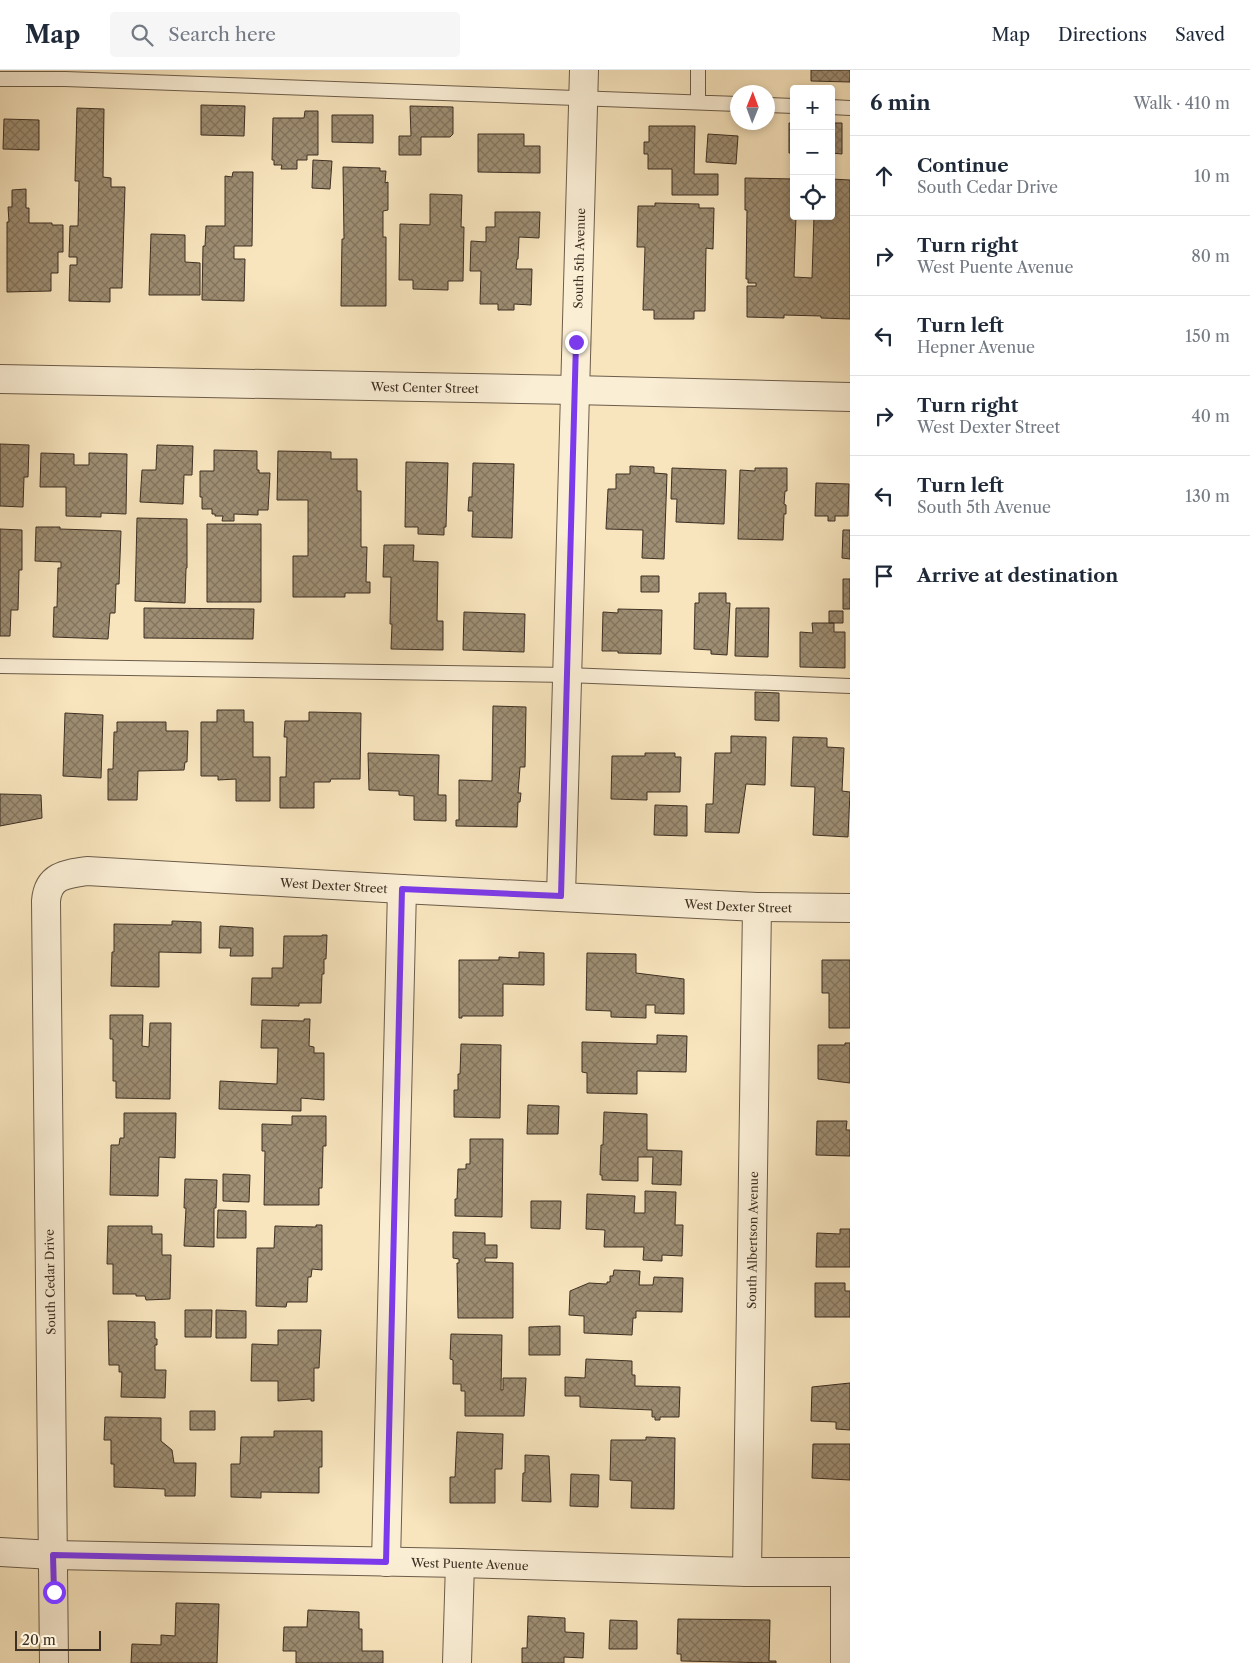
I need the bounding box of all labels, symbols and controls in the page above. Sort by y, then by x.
search box [110,12,460,57]
text: Map [25,20,80,49]
icon: search [128,21,156,49]
text: Search here [168,23,276,46]
text: Map [991,24,1030,46]
text: Directions [1058,24,1147,46]
text: Saved [1175,24,1225,46]
north arrow [730,85,775,130]
map controls [790,85,835,220]
button: + [790,85,835,130]
text: 6 min [870,90,931,115]
text: Walk · 410 m [1133,93,1230,113]
button: − [790,130,835,175]
text: Continue [917,154,1009,177]
icon: ahead [870,162,898,190]
text: 10 m [1194,166,1230,186]
button: locate [790,175,835,220]
text: South Cedar Drive [917,177,1058,197]
street label: South 5th Avenue [570,207,588,309]
text: Turn right [917,234,1018,257]
icon: right [870,242,898,270]
text: 80 m [1191,246,1230,266]
text: West Puente Avenue [917,257,1073,277]
text: Turn left [917,314,1004,337]
icon: left [870,322,898,350]
text: 150 m [1185,326,1230,346]
route end [565,331,588,354]
text: Hepner Avenue [917,337,1035,357]
street label: West Center Street [370,379,480,396]
text: Turn right [917,394,1018,417]
icon: right [870,402,898,430]
text: 40 m [1191,406,1230,426]
text: West Dexter Street [917,417,1060,437]
text: Turn left [917,474,1004,497]
icon: left [870,482,898,510]
text: 130 m [1185,486,1230,506]
text: South 5th Avenue [917,497,1051,517]
icon: arrive [870,562,898,590]
text: Arrive at destination [917,564,1118,587]
street label: West Dexter Street [279,874,389,896]
street label: West Dexter Street [683,896,793,915]
street label: South Albertson Avenue [743,1171,761,1309]
street label: South Cedar Drive [42,1229,58,1335]
street label: West Puente Avenue [410,1555,529,1573]
route start [43,1581,66,1604]
scale bar [15,1628,101,1651]
text: 20 m [22,1631,56,1649]

